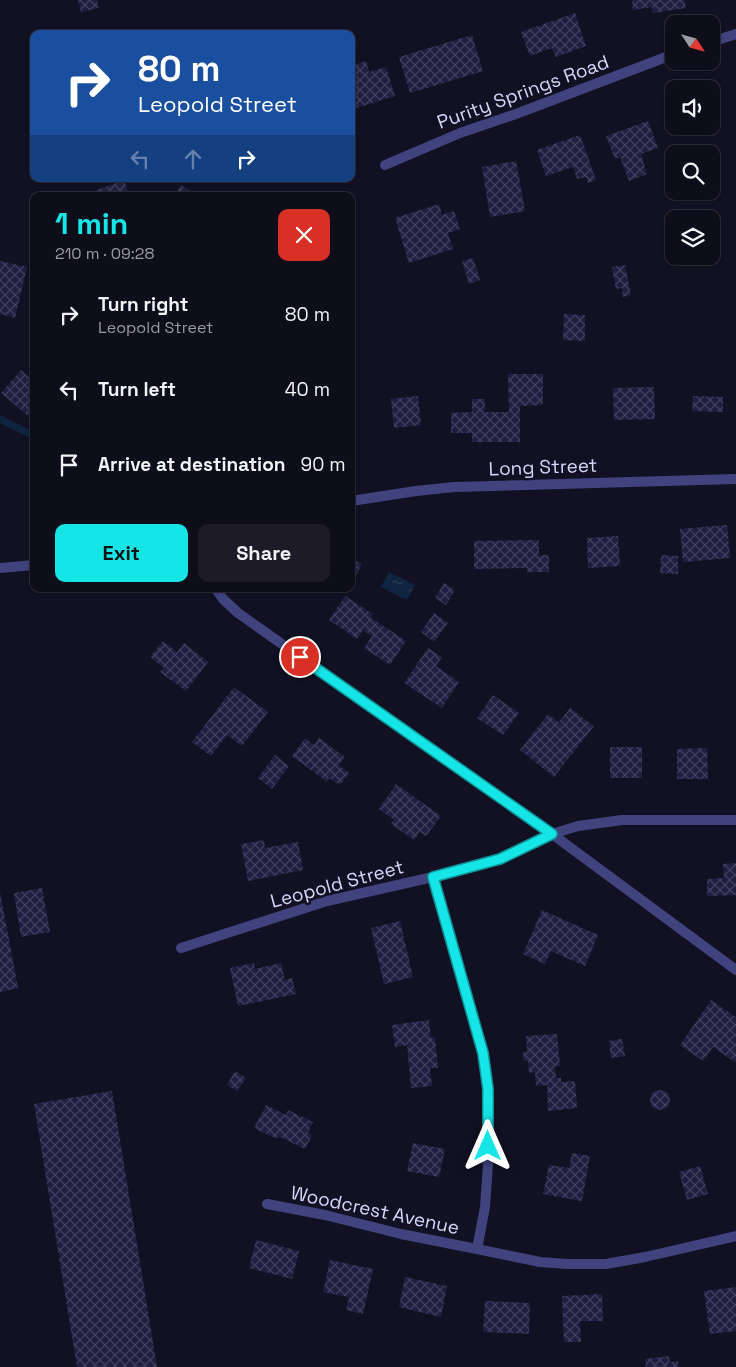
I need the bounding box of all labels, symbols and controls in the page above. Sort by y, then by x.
north arrow [665,15,720,70]
map controls [665,15,720,265]
text: 80 m [138,47,220,91]
street label: Purity Springs Road [434,49,612,135]
icon: right [55,50,120,115]
button: sound [665,80,720,135]
text: Leopold Street [138,90,297,118]
icon: left [126,145,154,173]
icon: ahead [179,145,207,173]
icon: right [232,145,260,173]
button: search [665,145,720,200]
text: 1 min [55,204,128,243]
button: close [278,209,330,261]
button: layers [665,210,720,265]
text: 210 m · 09:28 [55,243,154,264]
text: Turn right [98,292,188,317]
icon: right [55,301,83,329]
text: 80 m [285,302,330,327]
text: Leopold Street [98,317,213,338]
icon: left [55,376,83,404]
text: Turn left [98,377,176,402]
text: 40 m [285,377,330,402]
icon: arrive [55,451,83,479]
text: Arrive at destination [98,452,286,477]
text: 90 m [301,452,346,477]
street label: Long Street [488,453,598,481]
button: Exit [55,524,188,582]
button: Share [198,524,330,582]
pin [279,636,321,678]
icon: arrive [286,643,314,671]
street label: Leopold Street [268,854,406,914]
position arrow [461,1119,513,1171]
street label: Woodcrest Avenue [288,1180,462,1240]

